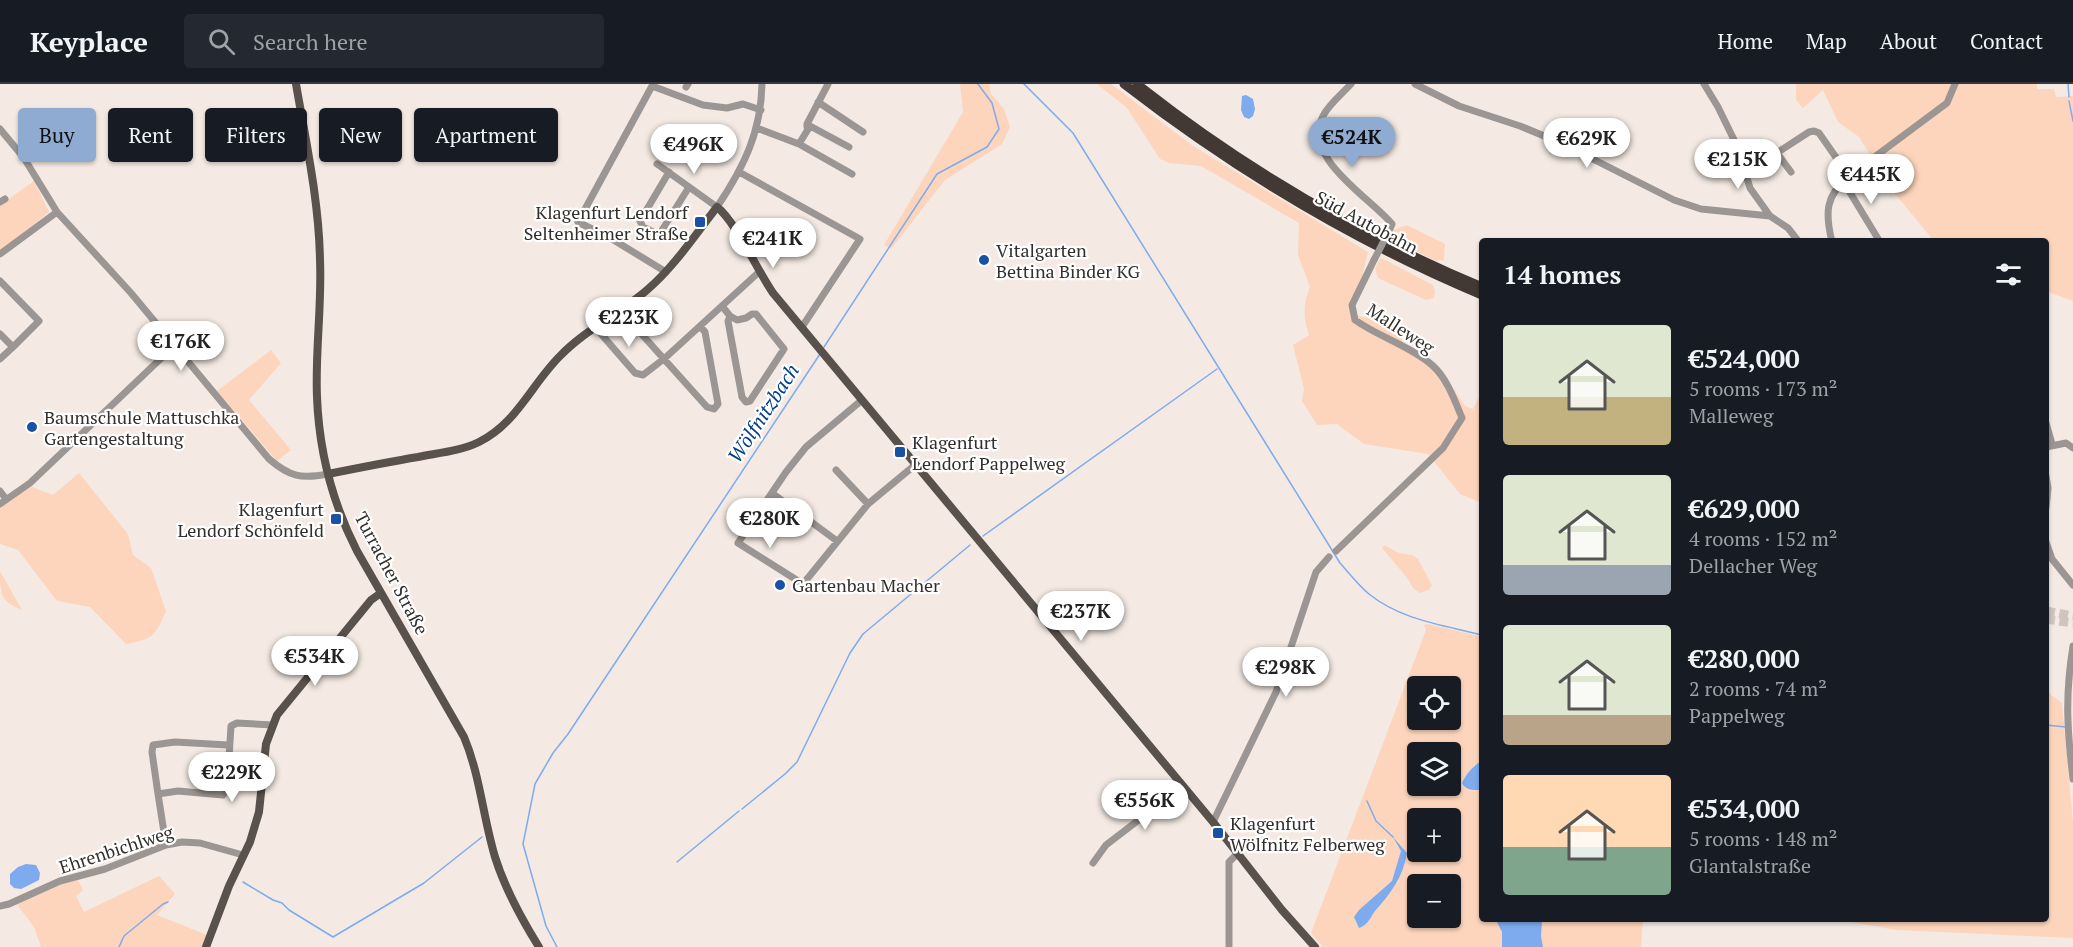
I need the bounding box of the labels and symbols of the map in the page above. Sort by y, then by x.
pin: €524K [1310,117,1394,168]
pin: €629K [1545,118,1629,169]
pin: €496K [652,124,736,175]
pin: €215K [1696,139,1780,190]
pin: €445K [1829,154,1913,205]
street label: Süd Autobahn [1311,185,1423,259]
place label: Klagenfurt Lendorf Seltenheimer Straße [524,200,690,245]
marker: Klagenfurt Lendorf Seltenheimer Straße [693,215,707,229]
pin: €241K [731,218,815,269]
place label: Vitalgarten Bettina Binder KG [996,238,1141,283]
marker: Vitalgarten Bettina Binder KG [977,253,991,267]
pin: €223K [587,297,671,348]
street label: Malleweg [1363,297,1440,359]
pin: €176K [139,321,223,372]
water label: Wölfnitzbach [721,358,805,468]
place label: Baumschule Mattuschka Gartengestaltung [44,405,239,450]
marker: Baumschule Mattuschka Gartengestaltung [25,420,39,434]
place label: Klagenfurt Lendorf Pappelweg [912,430,1066,475]
marker: Klagenfurt Lendorf Pappelweg [893,445,907,459]
place label: Klagenfurt Lendorf Schönfeld [177,497,324,542]
pin: €280K [728,498,812,549]
street label: Turracher Straße [349,507,435,639]
marker: Klagenfurt Lendorf Schönfeld [329,512,343,526]
place label: Gartenbau Macher [792,573,940,597]
marker: Gartenbau Macher [773,578,787,592]
pin: €237K [1039,591,1123,642]
pin: €534K [273,636,357,687]
pin: €298K [1244,647,1328,698]
pin: €229K [190,752,274,803]
pin: €556K [1103,780,1187,831]
place label: Klagenfurt Wölfnitz Felberweg [1230,811,1385,856]
street label: Ehrenbichlweg [56,819,177,879]
marker: Klagenfurt Wölfnitz Felberweg [1211,826,1225,840]

